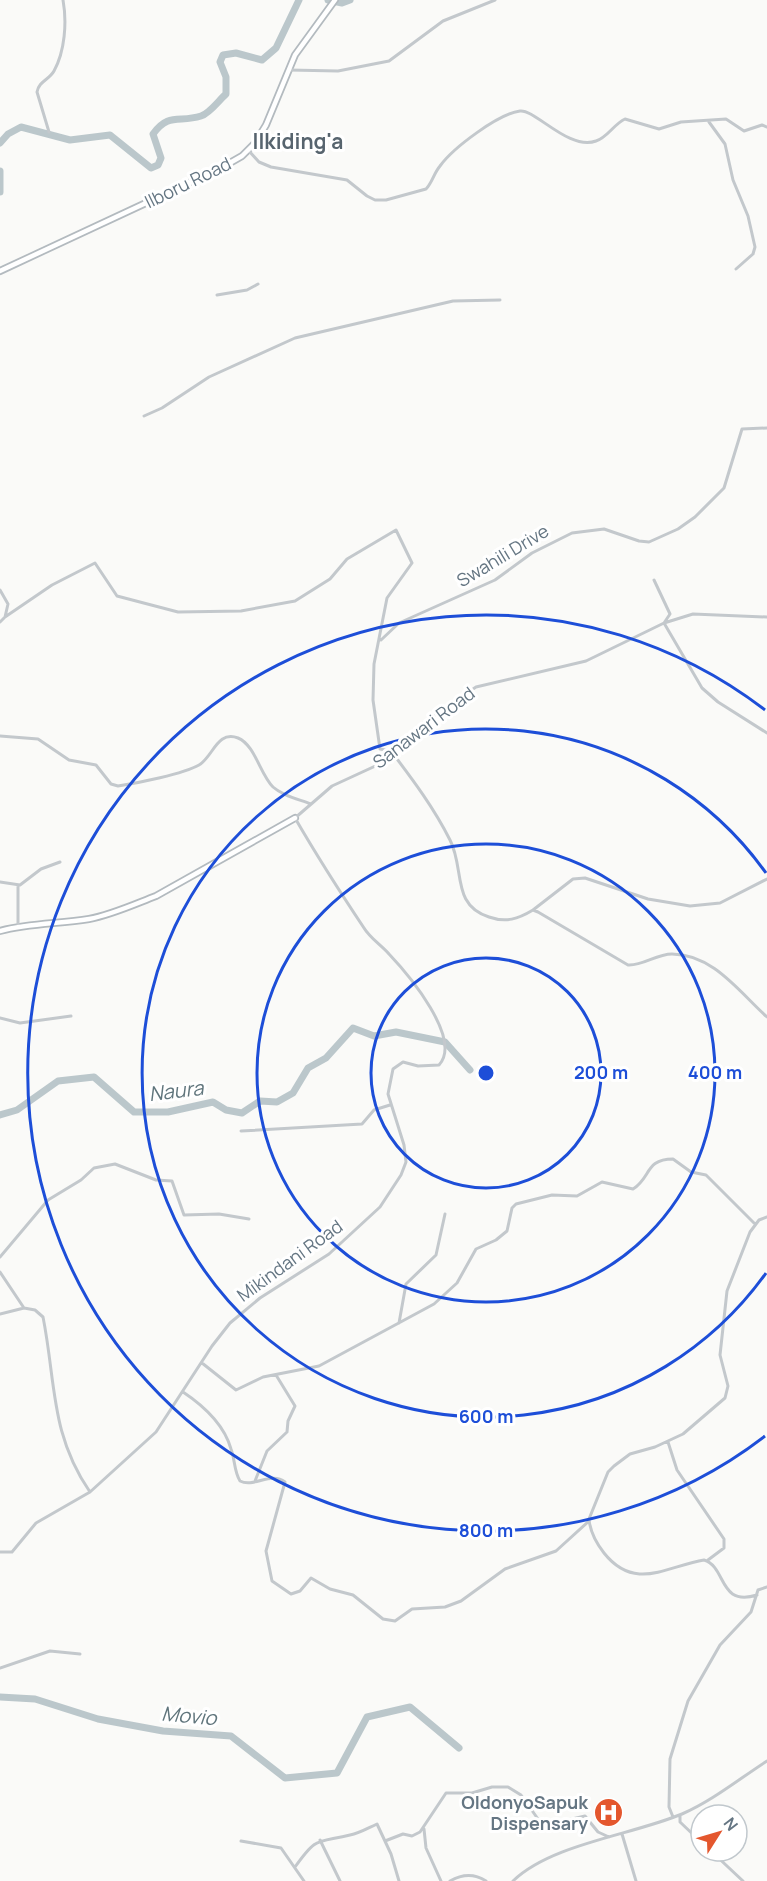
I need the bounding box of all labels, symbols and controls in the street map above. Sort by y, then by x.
district label: Ilkiding'a [253,127,343,155]
street label: Ilboru Road [140,151,235,213]
street label: Swahili Drive [452,518,553,592]
street label: Sanawari Road [368,681,479,773]
text: 200 m [574,1060,628,1084]
text: 400 m [688,1060,742,1084]
centre of rings [476,1063,496,1083]
water label: Naura [147,1074,206,1107]
street label: Mikindani Road [232,1214,347,1307]
text: 600 m [459,1404,513,1428]
text: 800 m [459,1518,513,1542]
water label: Movio [161,1700,219,1731]
place label: OldonyoSapuk Dispensary [461,1790,589,1835]
hospital icon: OldonyoSapuk Dispensary [593,1797,625,1829]
north arrow [689,1803,749,1863]
text: N [719,1813,743,1835]

